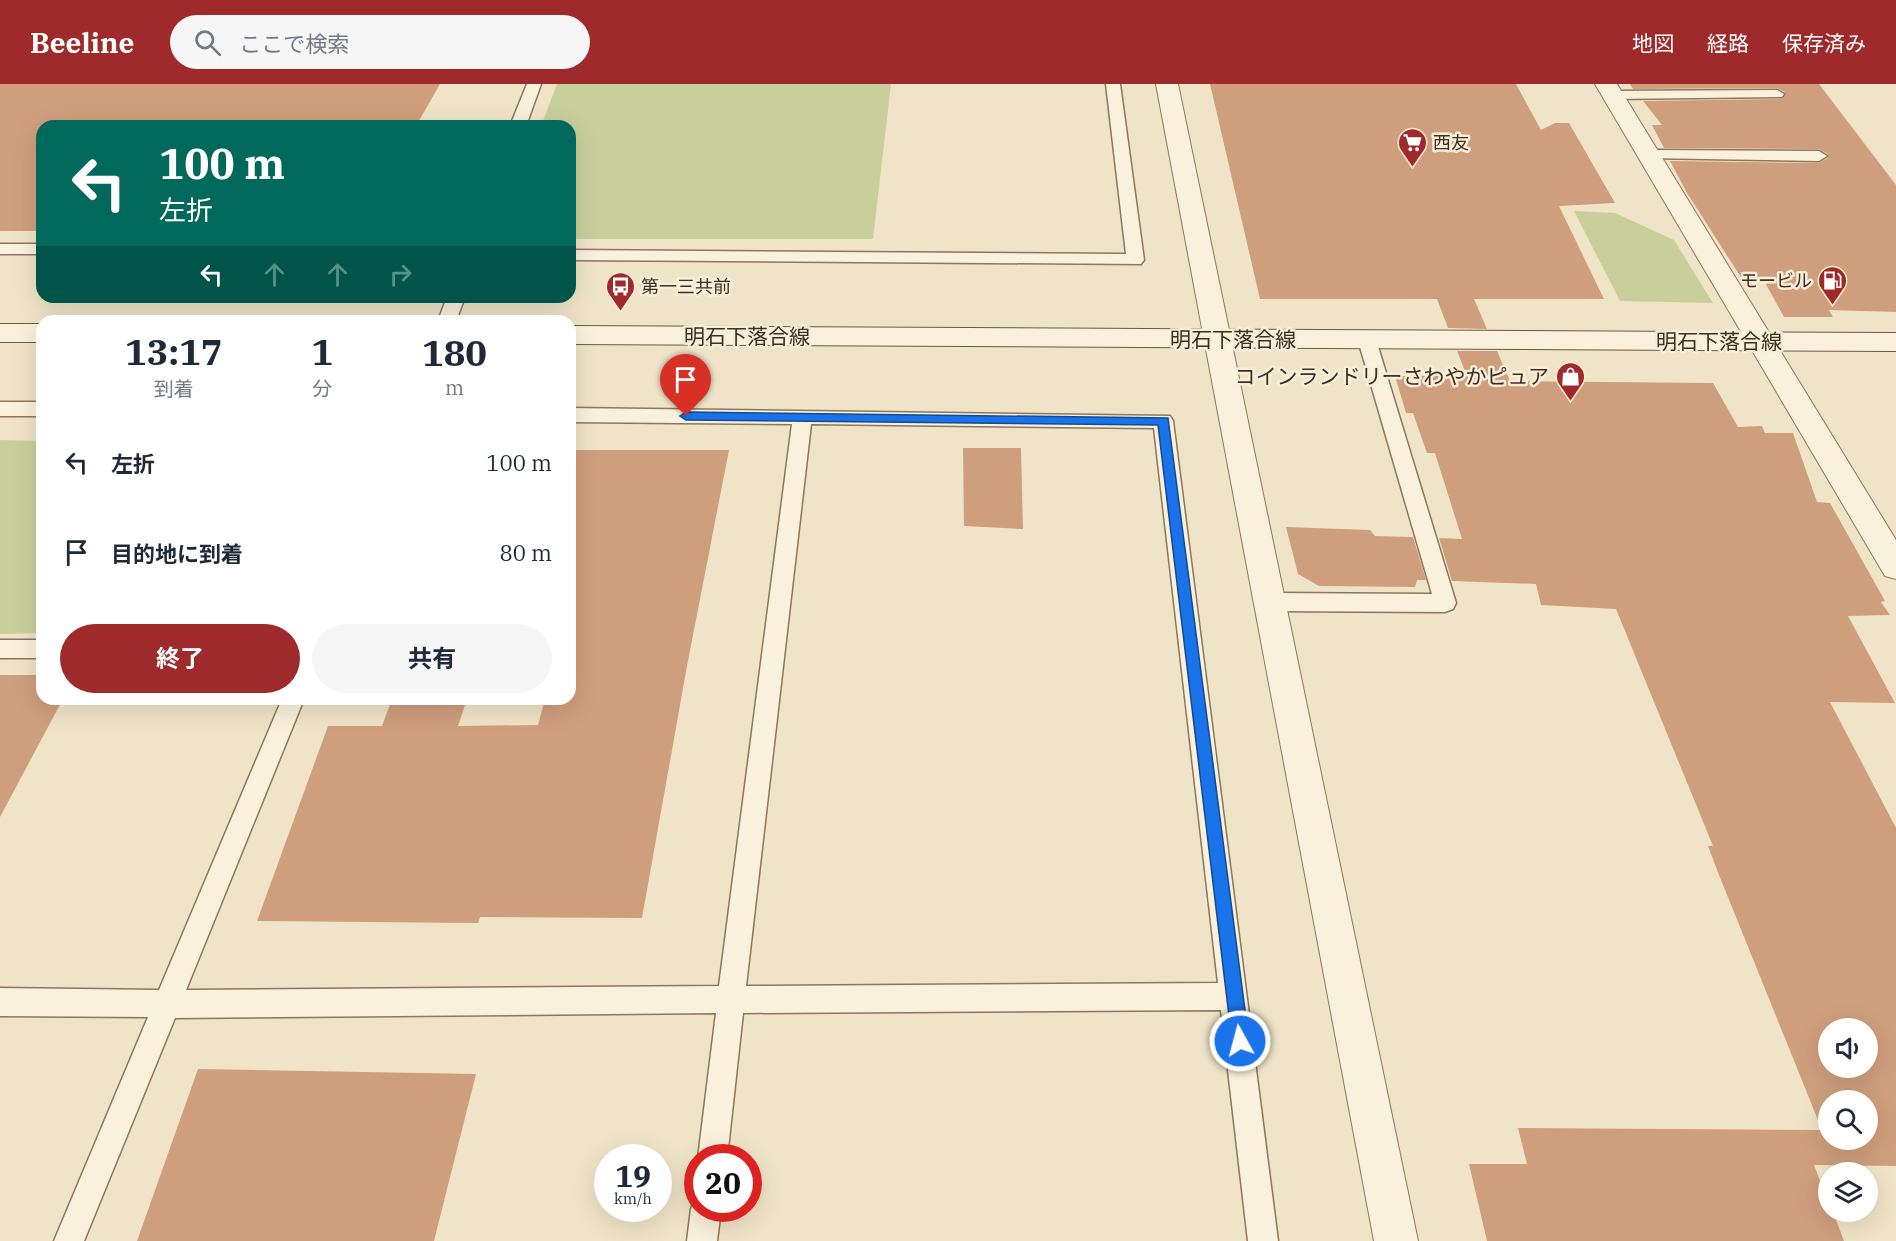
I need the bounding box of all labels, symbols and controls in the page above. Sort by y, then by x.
search box [170,15,590,69]
text: Beeline [30,24,134,61]
icon: search [191,26,224,59]
text: ここで検索 [239,29,349,58]
text: 地図 [1632,29,1674,57]
text: 経路 [1707,29,1749,57]
text: 保存済み [1782,29,1866,57]
supermarket icon: 西友 [1396,126,1428,168]
place label: 西友 [1433,131,1469,154]
text: 100 m [159,136,285,191]
icon: left [60,144,138,222]
text: 左折 [159,192,213,227]
icon: left [195,258,228,291]
icon: ahead [258,258,291,291]
icon: ahead [321,258,354,291]
icon: right [384,258,417,291]
fuel station icon: モービル [1817,264,1849,306]
place label: モービル [1740,269,1812,292]
bus stop icon: 第一三共前 [604,270,636,312]
place label: 第一三共前 [641,275,731,298]
street label: 明石下落合線 [684,322,810,350]
street label: 明石下落合線 [1170,325,1296,353]
street label: 明石下落合線 [1656,327,1782,355]
text: 13:17 [125,328,222,375]
text: 1 [311,328,333,375]
text: 180 [422,329,487,376]
pin [660,354,711,416]
shop icon: コインランドリーさわやかピュア [1554,360,1586,402]
place label: コインランドリーさわやかピュア [1234,362,1549,390]
icon: arrive [669,363,702,396]
text: m [445,374,464,401]
text: 到着 [154,375,194,402]
text: 分 [312,375,332,402]
icon: left [60,446,93,479]
text: 100 m [486,448,552,477]
text: 左折 [111,449,155,478]
icon: arrive [60,536,93,569]
text: 80 m [500,538,552,567]
text: 目的地に到着 [111,539,243,568]
button: 終了 [60,624,300,693]
button: 共有 [312,624,552,693]
position arrow [1208,1009,1272,1073]
map controls [1818,1018,1878,1222]
button: sound [1818,1018,1878,1078]
button: search [1818,1090,1878,1150]
speed limit sign: 20 [684,1144,762,1222]
text: 19 [615,1156,651,1195]
button: layers [1818,1162,1878,1222]
text: km/h [614,1189,652,1208]

